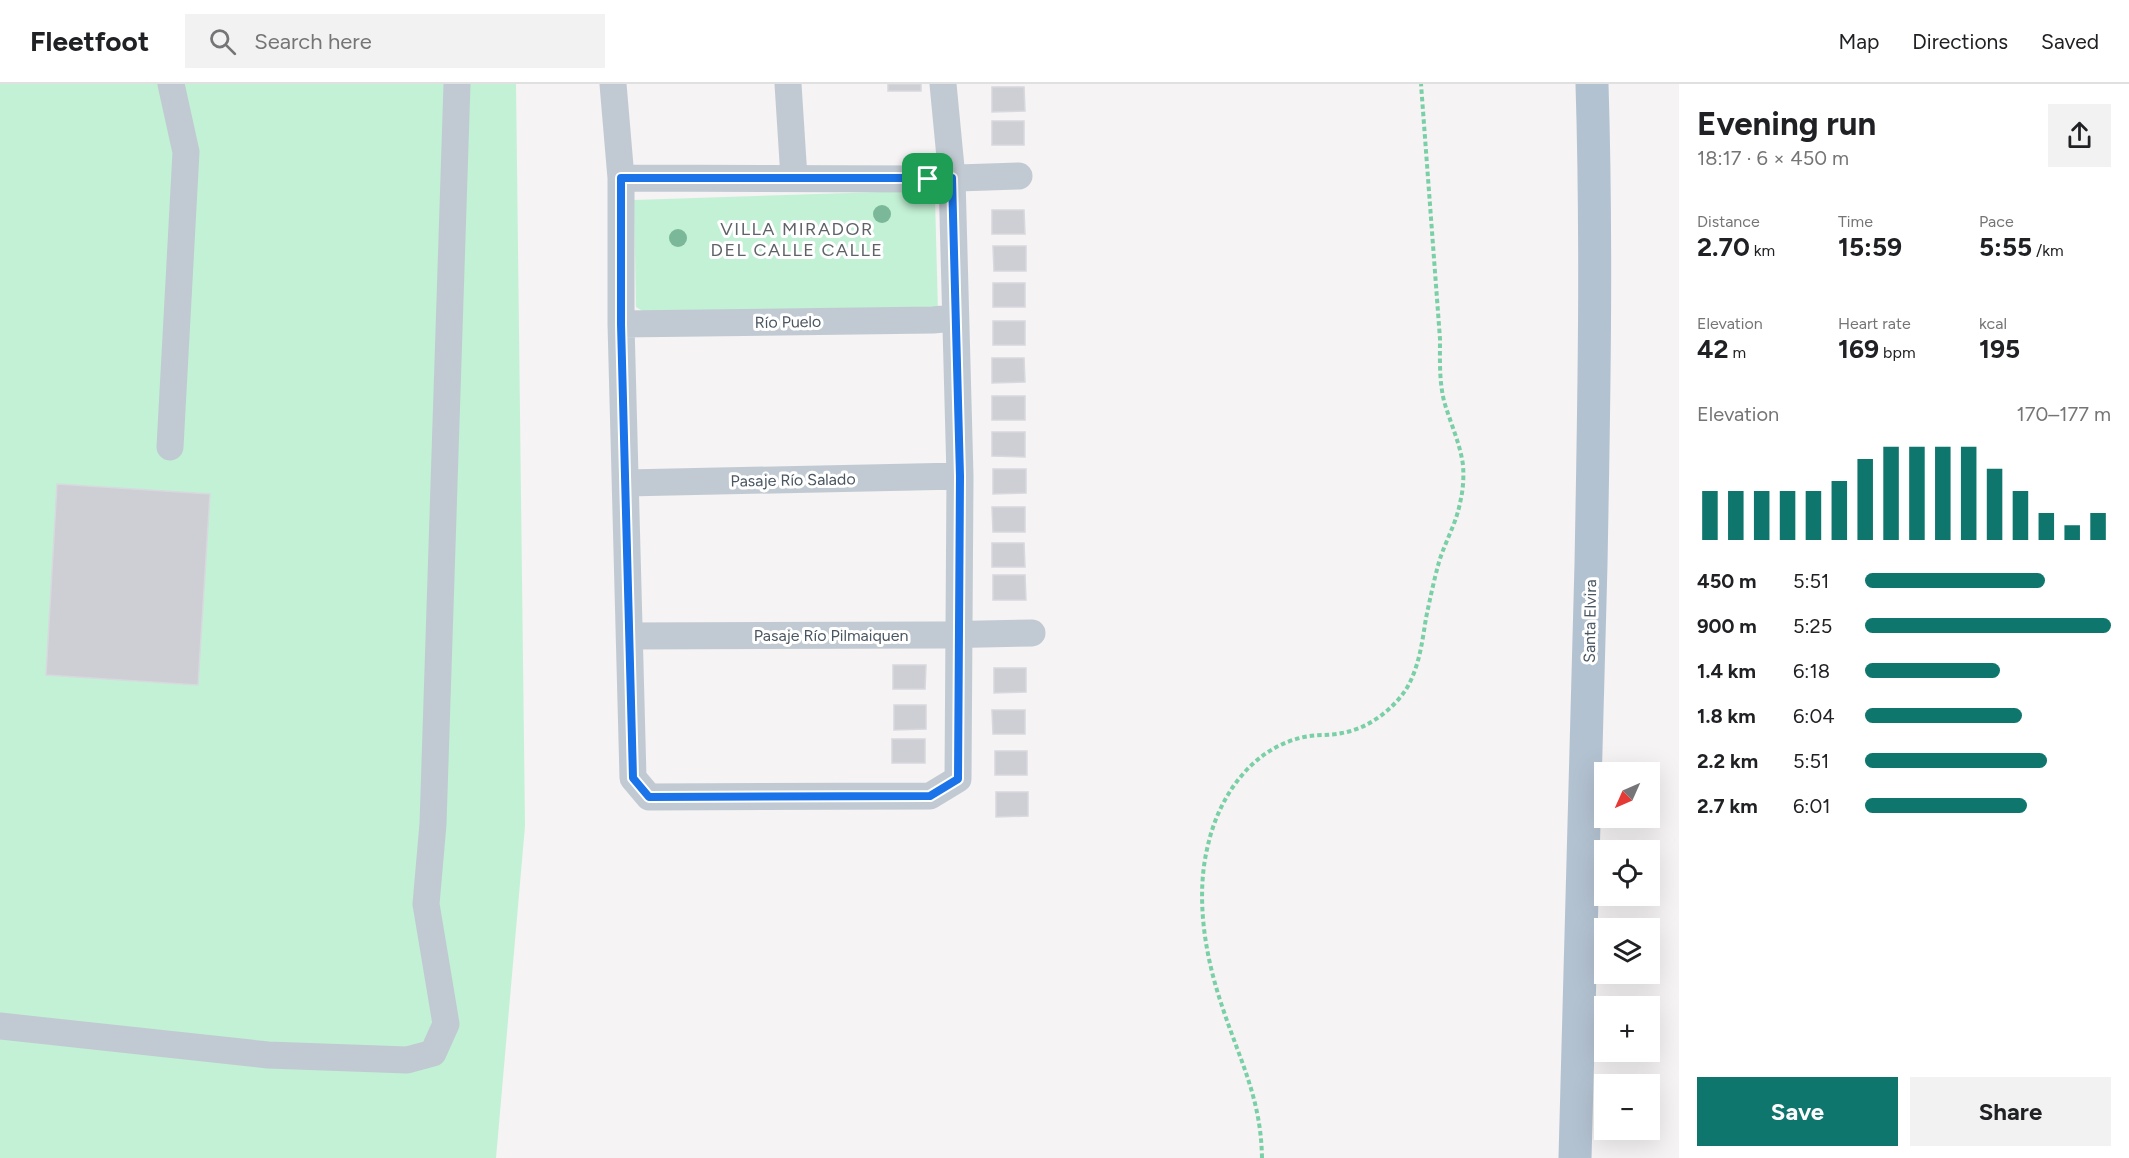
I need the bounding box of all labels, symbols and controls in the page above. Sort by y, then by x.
search box [185,14,605,68]
text: Fleetfoot [30,24,149,58]
icon: search [206,25,239,58]
text: Search here [254,28,372,55]
text: Map [1838,29,1879,54]
text: Directions [1912,29,2008,54]
text: Saved [2041,29,2099,54]
text: Evening run [1697,104,1876,143]
button: share [2048,104,2111,167]
text: 18:17 · 6 × 450 m [1697,146,1849,170]
pin [902,153,953,204]
icon: arrive [911,162,944,195]
text: Distance [1697,212,1760,231]
text: Time [1838,212,1873,231]
text: Pace [1979,212,2014,231]
district label: VILLA MIRADOR DEL CALLE CALLE [711,218,883,261]
text: 2.70 [1697,231,1750,263]
text: 15:59 [1838,231,1902,263]
text: 5:55 [1979,231,2032,263]
text: km [1750,241,1775,260]
text: /km [2032,241,2064,260]
street label: Río Puelo [755,312,821,332]
text: Elevation [1697,314,1763,333]
text: Heart rate [1838,314,1911,333]
text: kcal [1979,314,2007,333]
text: 42 [1697,333,1729,365]
text: 169 [1838,333,1879,365]
text: 195 [1979,333,2020,365]
text: m [1729,343,1746,362]
text: bpm [1879,343,1916,362]
text: Elevation [1697,402,1779,426]
text: 170–177 m [2016,402,2111,426]
street label: Pasaje Río Salado [730,469,856,491]
text: 450 m [1697,569,1756,593]
text: 5:51 [1793,569,1829,593]
street label: Santa Elvira [1580,579,1600,663]
text: 900 m [1697,614,1757,638]
text: 5:25 [1793,614,1832,638]
street label: Pasaje Río Pilmaiquen [754,626,908,645]
text: 1.4 km [1697,659,1756,683]
text: 6:18 [1793,659,1830,683]
text: 1.8 km [1697,704,1756,728]
text: 6:04 [1793,704,1835,728]
text: 2.2 km [1697,749,1758,773]
text: 5:51 [1793,749,1829,773]
north arrow [1594,762,1660,828]
map controls [1594,762,1660,1140]
text: 2.7 km [1697,794,1758,818]
text: 6:01 [1793,794,1830,818]
button: locate [1594,840,1660,906]
button: layers [1594,918,1660,984]
button: + [1594,996,1660,1062]
button: − [1594,1074,1660,1140]
button: Save [1697,1077,1898,1146]
button: Share [1910,1077,2111,1146]

